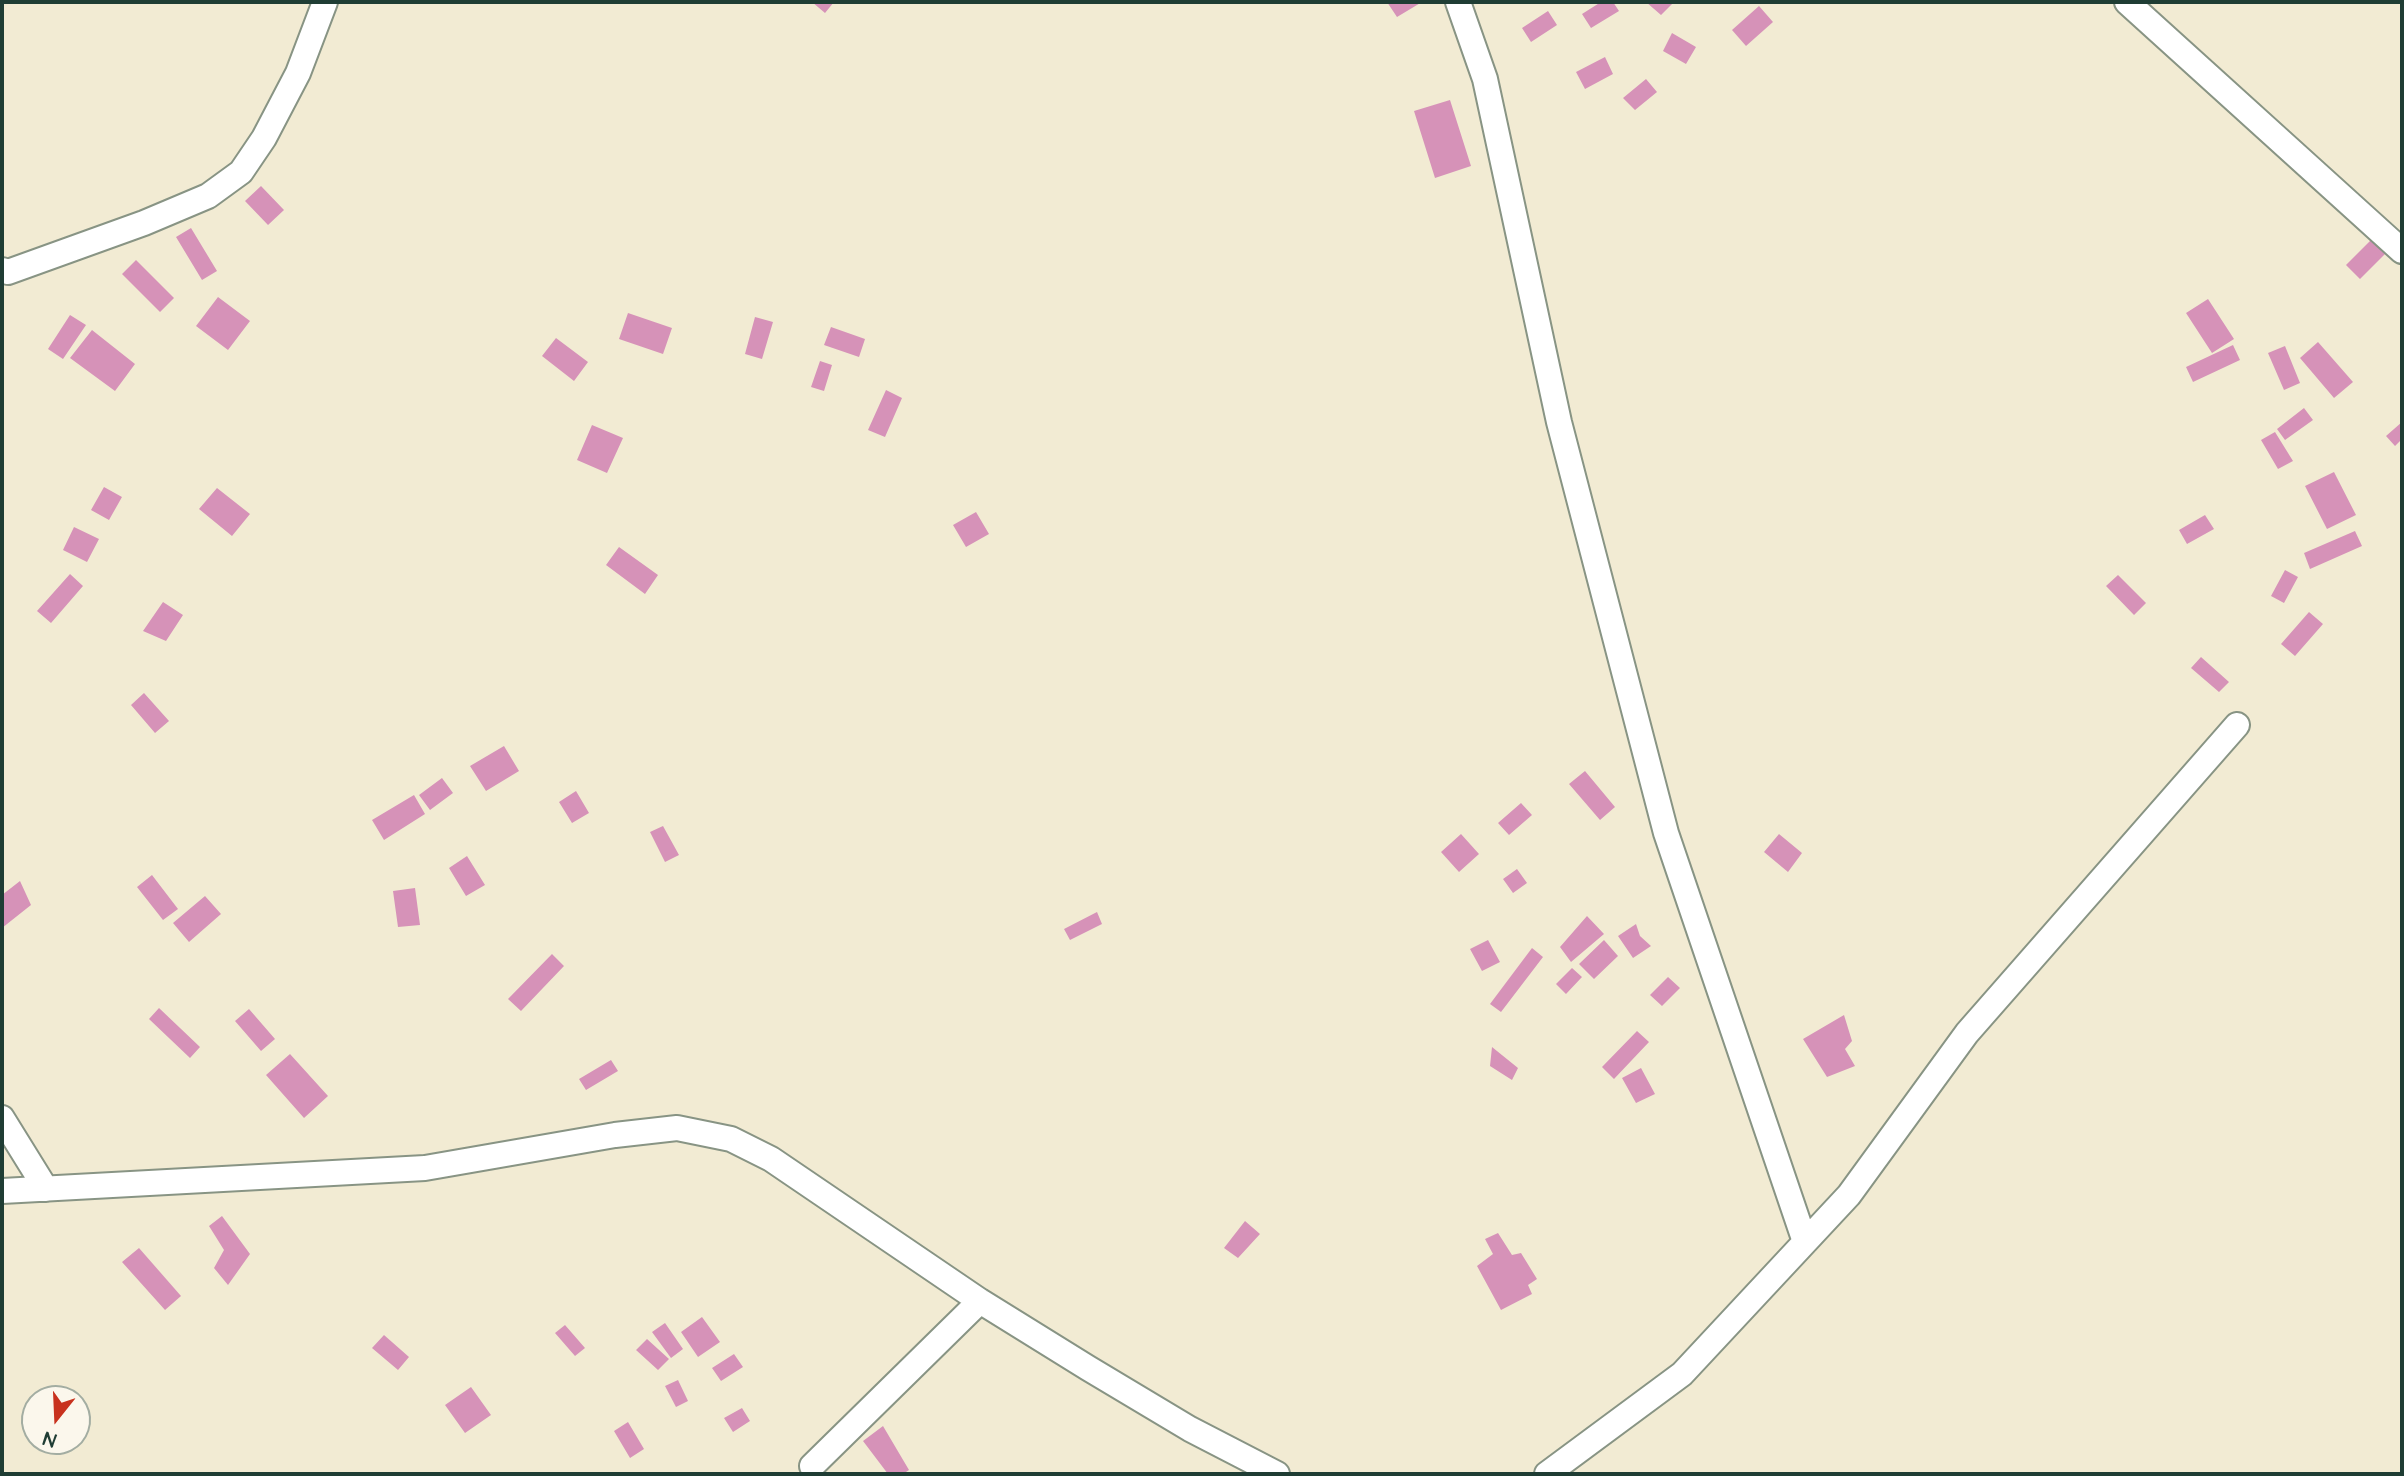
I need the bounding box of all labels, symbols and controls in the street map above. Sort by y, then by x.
north arrow [21,1385,91,1455]
text: N [40,1424,60,1453]

